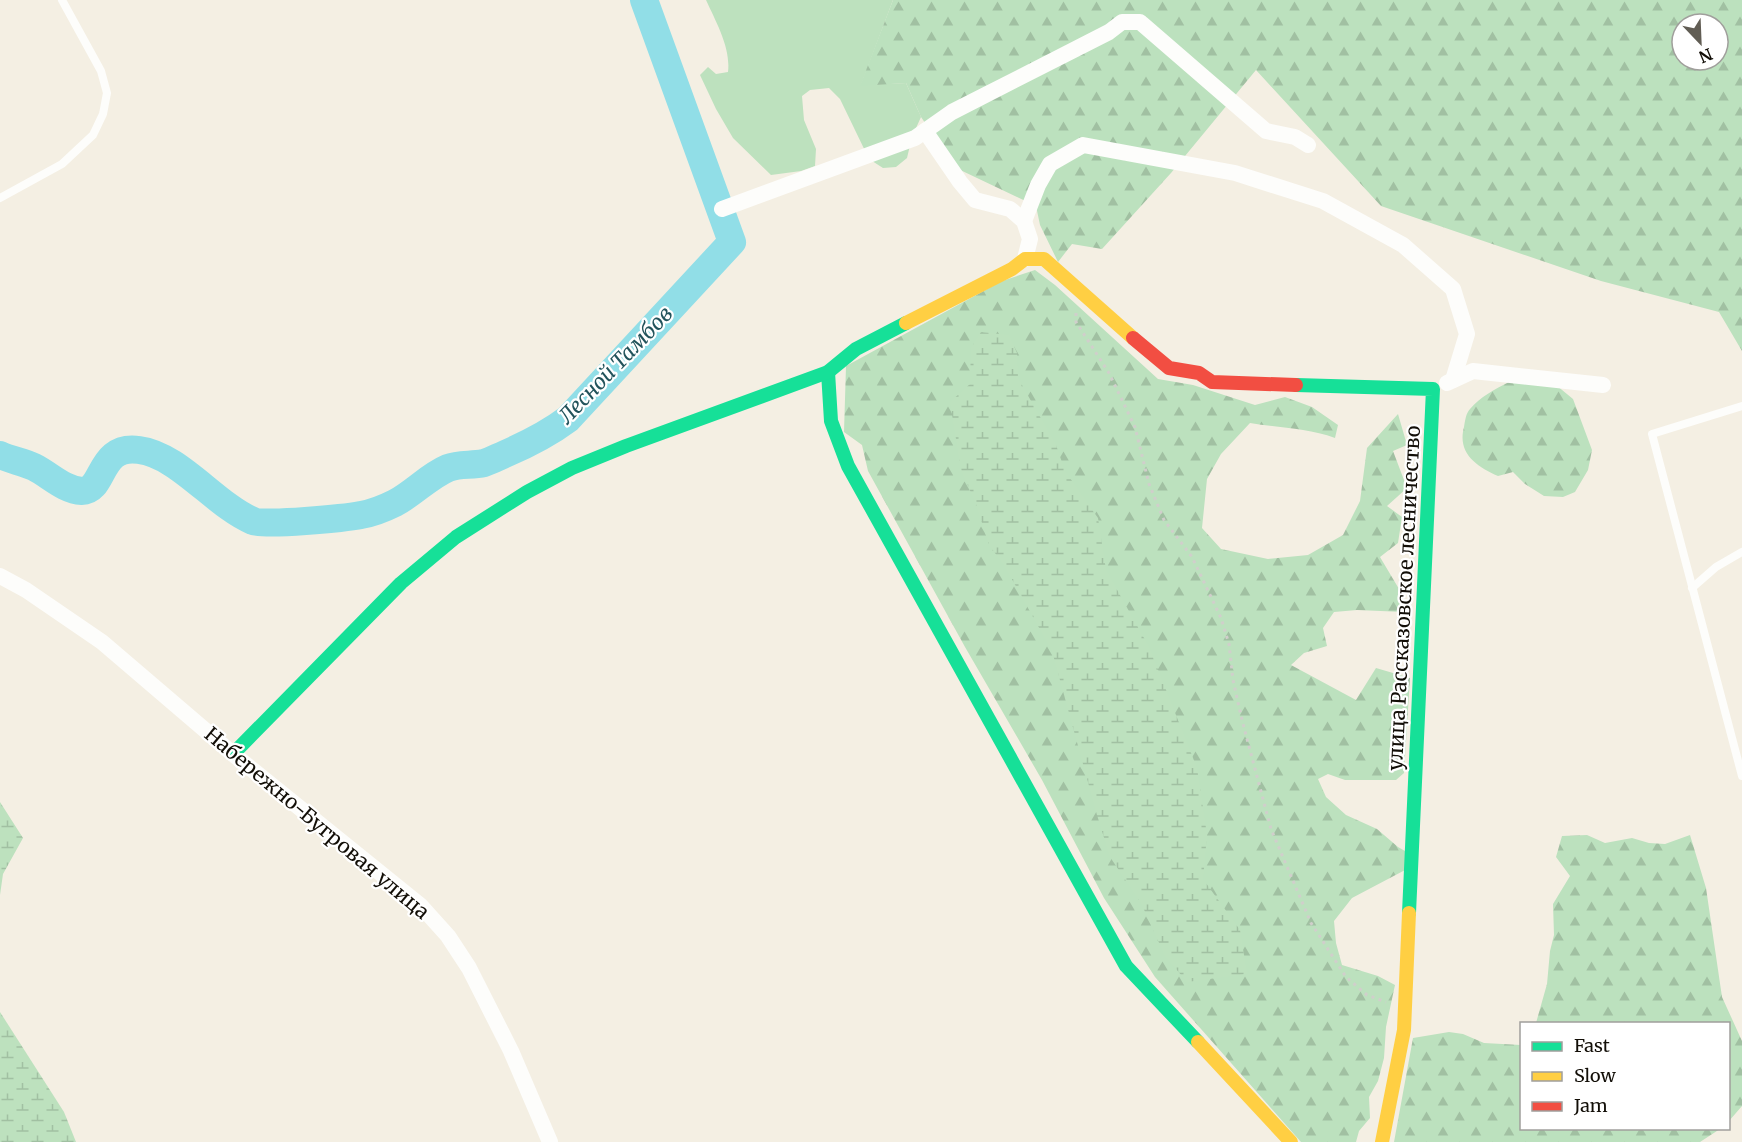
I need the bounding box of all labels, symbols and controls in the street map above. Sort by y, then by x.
north arrow [1670,12,1730,72]
text: N [1696,44,1716,68]
water label: Лесной Тамбов [552,300,679,430]
street label: улица Рассказовское лесничество [1382,424,1425,771]
street label: Набережно-Бугровая улица [200,721,435,924]
legend [1520,1022,1730,1130]
text: Fast [1574,1034,1610,1057]
text: Slow [1574,1064,1617,1087]
text: Jam [1573,1094,1608,1117]

